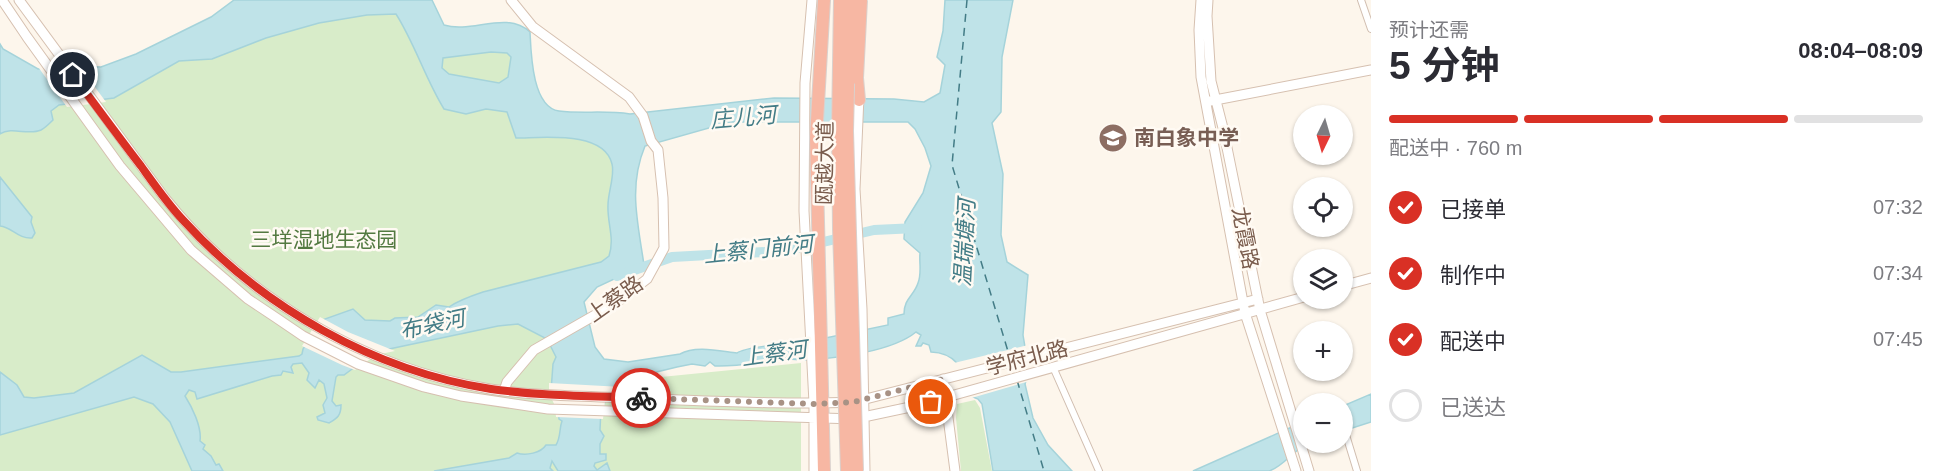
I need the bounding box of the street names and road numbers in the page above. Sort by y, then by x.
street label: 瓯越大道 [812,121,837,205]
street label: 龙霞路 [1228,205,1263,271]
street label: 上蔡路 [582,271,647,326]
street label: 学府北路 [983,336,1070,379]

